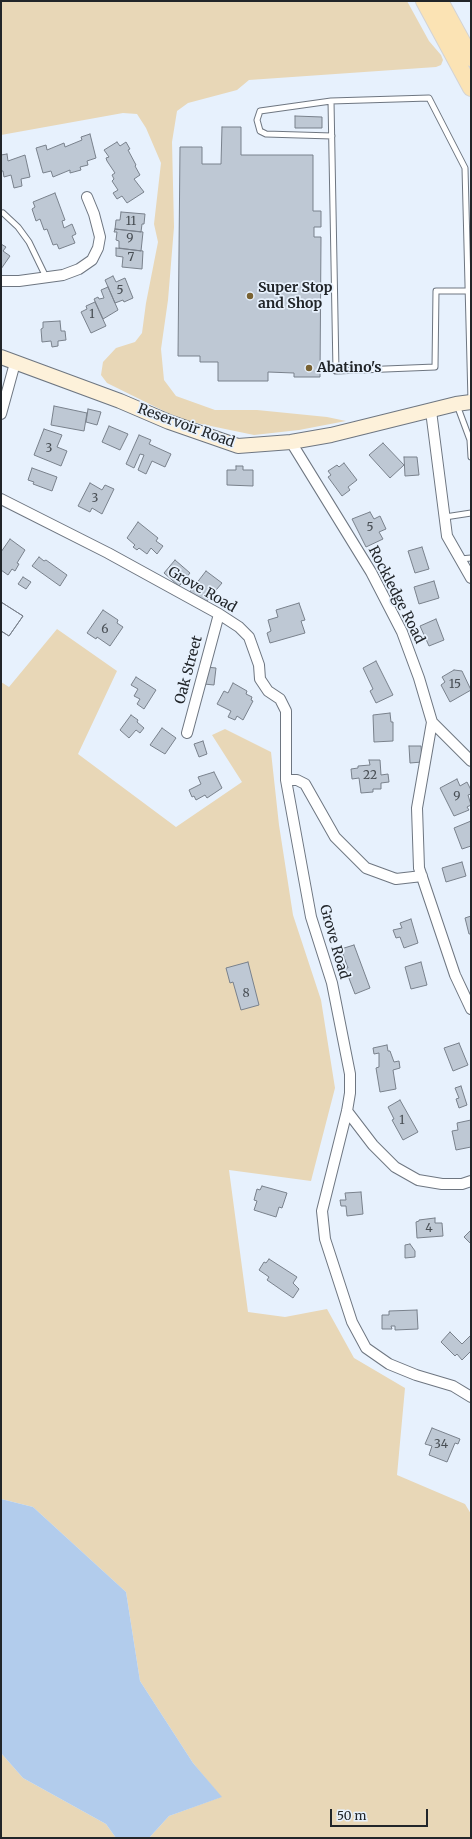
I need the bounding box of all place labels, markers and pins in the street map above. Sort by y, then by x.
place label: Super Stop and Shop [258,280,332,312]
marker: Super Stop and Shop [245,291,255,301]
place label: Abatino's [317,360,381,376]
marker: Abatino's [304,363,314,373]

